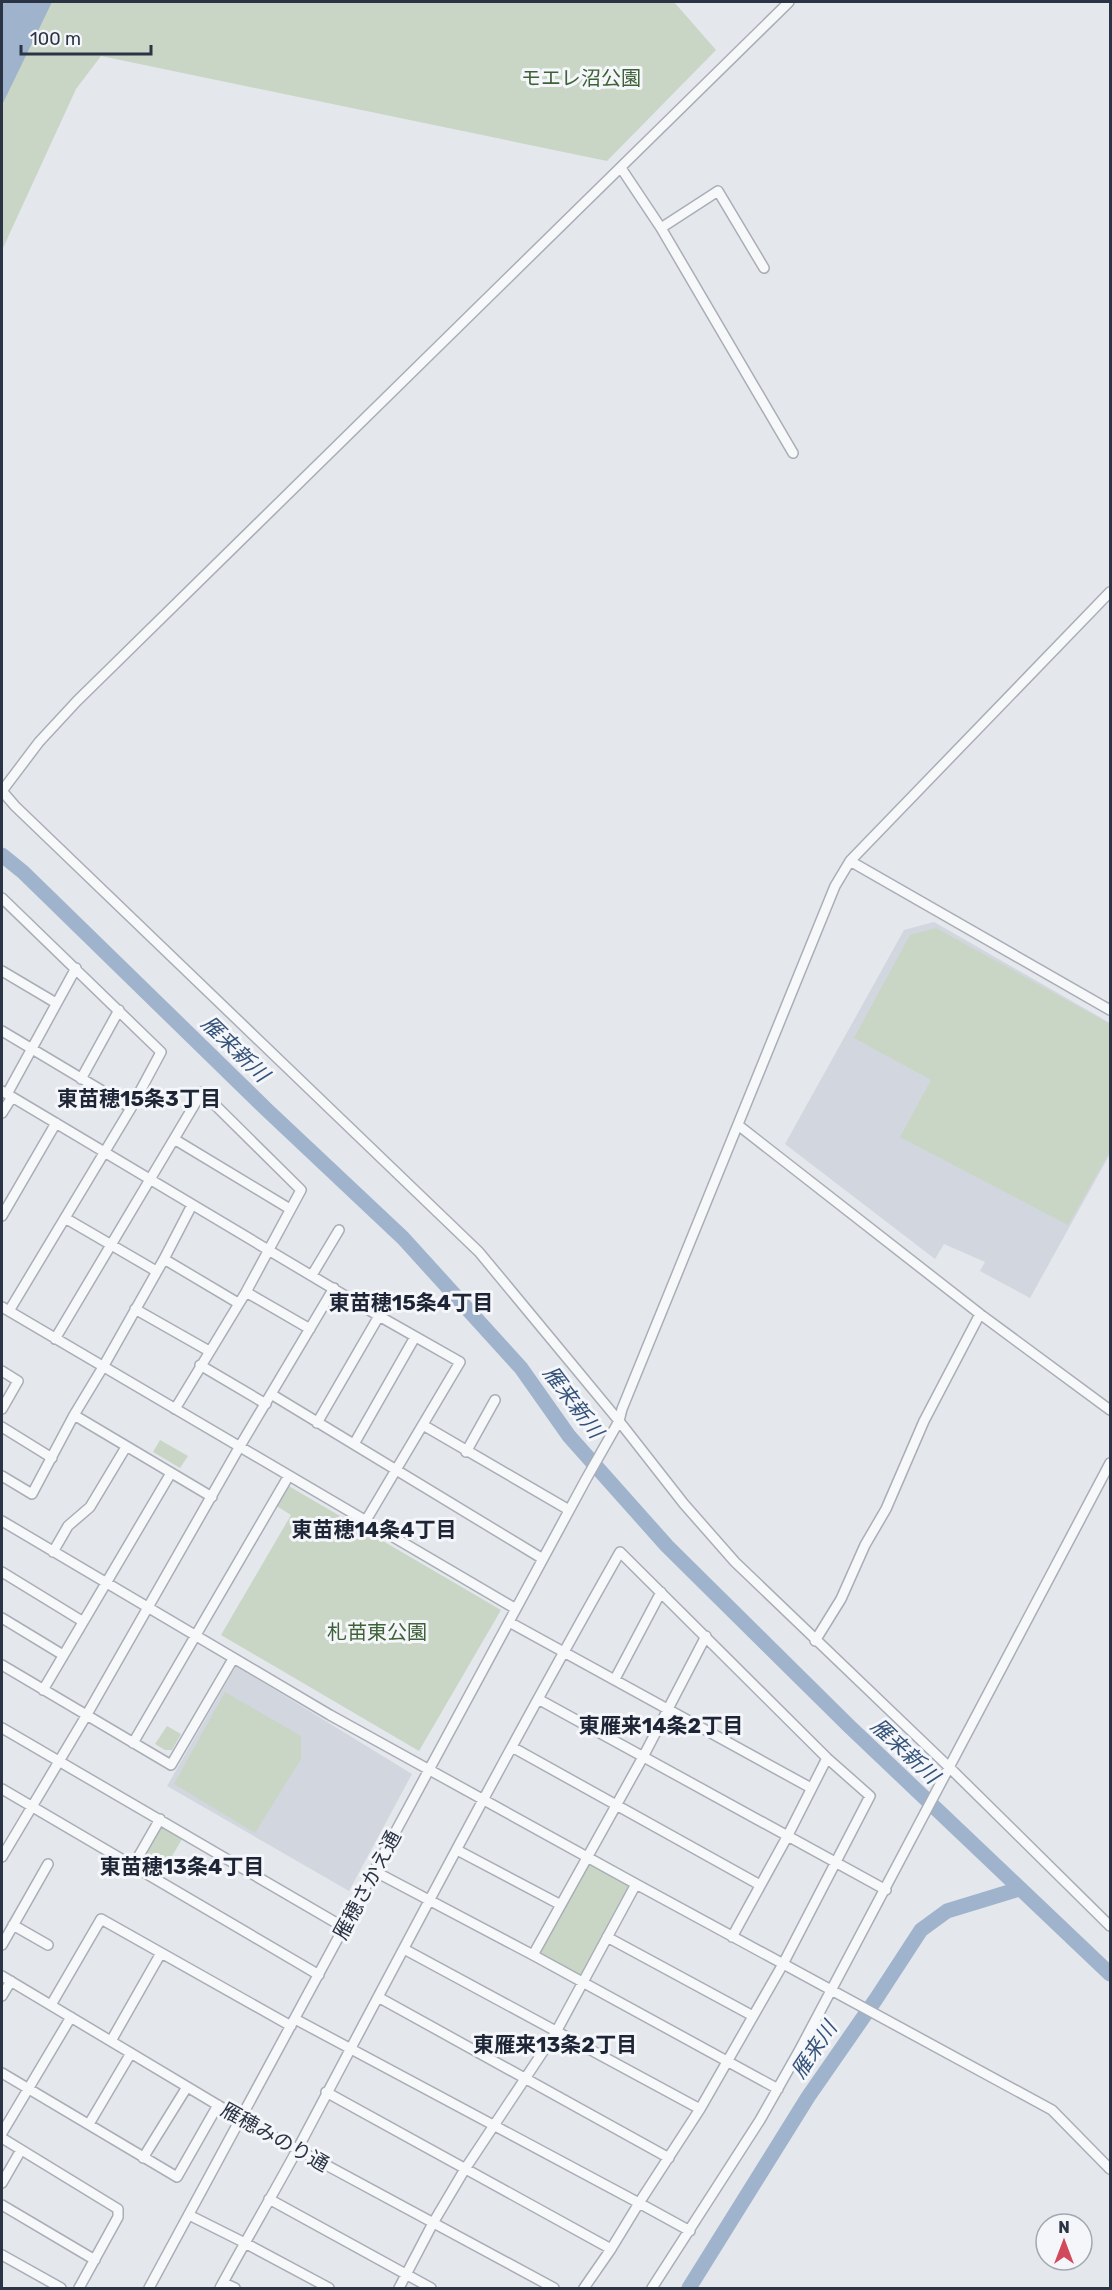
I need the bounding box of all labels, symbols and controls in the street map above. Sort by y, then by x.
scale bar [21,18,152,56]
text: 100 m [30,28,81,50]
park label: モエレ沼公園 [521,66,641,90]
water label: 雁来新川 [196,1010,276,1088]
district label: 東苗穂15条3丁目 [57,1086,221,1111]
district label: 東苗穂15条4丁目 [329,1290,493,1315]
water label: 雁来新川 [538,1361,610,1444]
district label: 東苗穂14条4丁目 [291,1517,457,1542]
park label: 札苗東公園 [327,1620,427,1644]
district label: 東雁来14条2丁目 [579,1713,743,1738]
water label: 雁来新川 [866,1713,946,1790]
street label: 雁穂さかえ通 [328,1826,406,1944]
district label: 東苗穂13条4丁目 [100,1854,264,1879]
water label: 雁来川 [786,2015,843,2083]
district label: 東雁来13条2丁目 [473,2032,637,2057]
street label: 雁穂みのり通 [217,2097,333,2177]
north arrow [1034,2212,1094,2272]
text: N [1058,2218,1070,2237]

